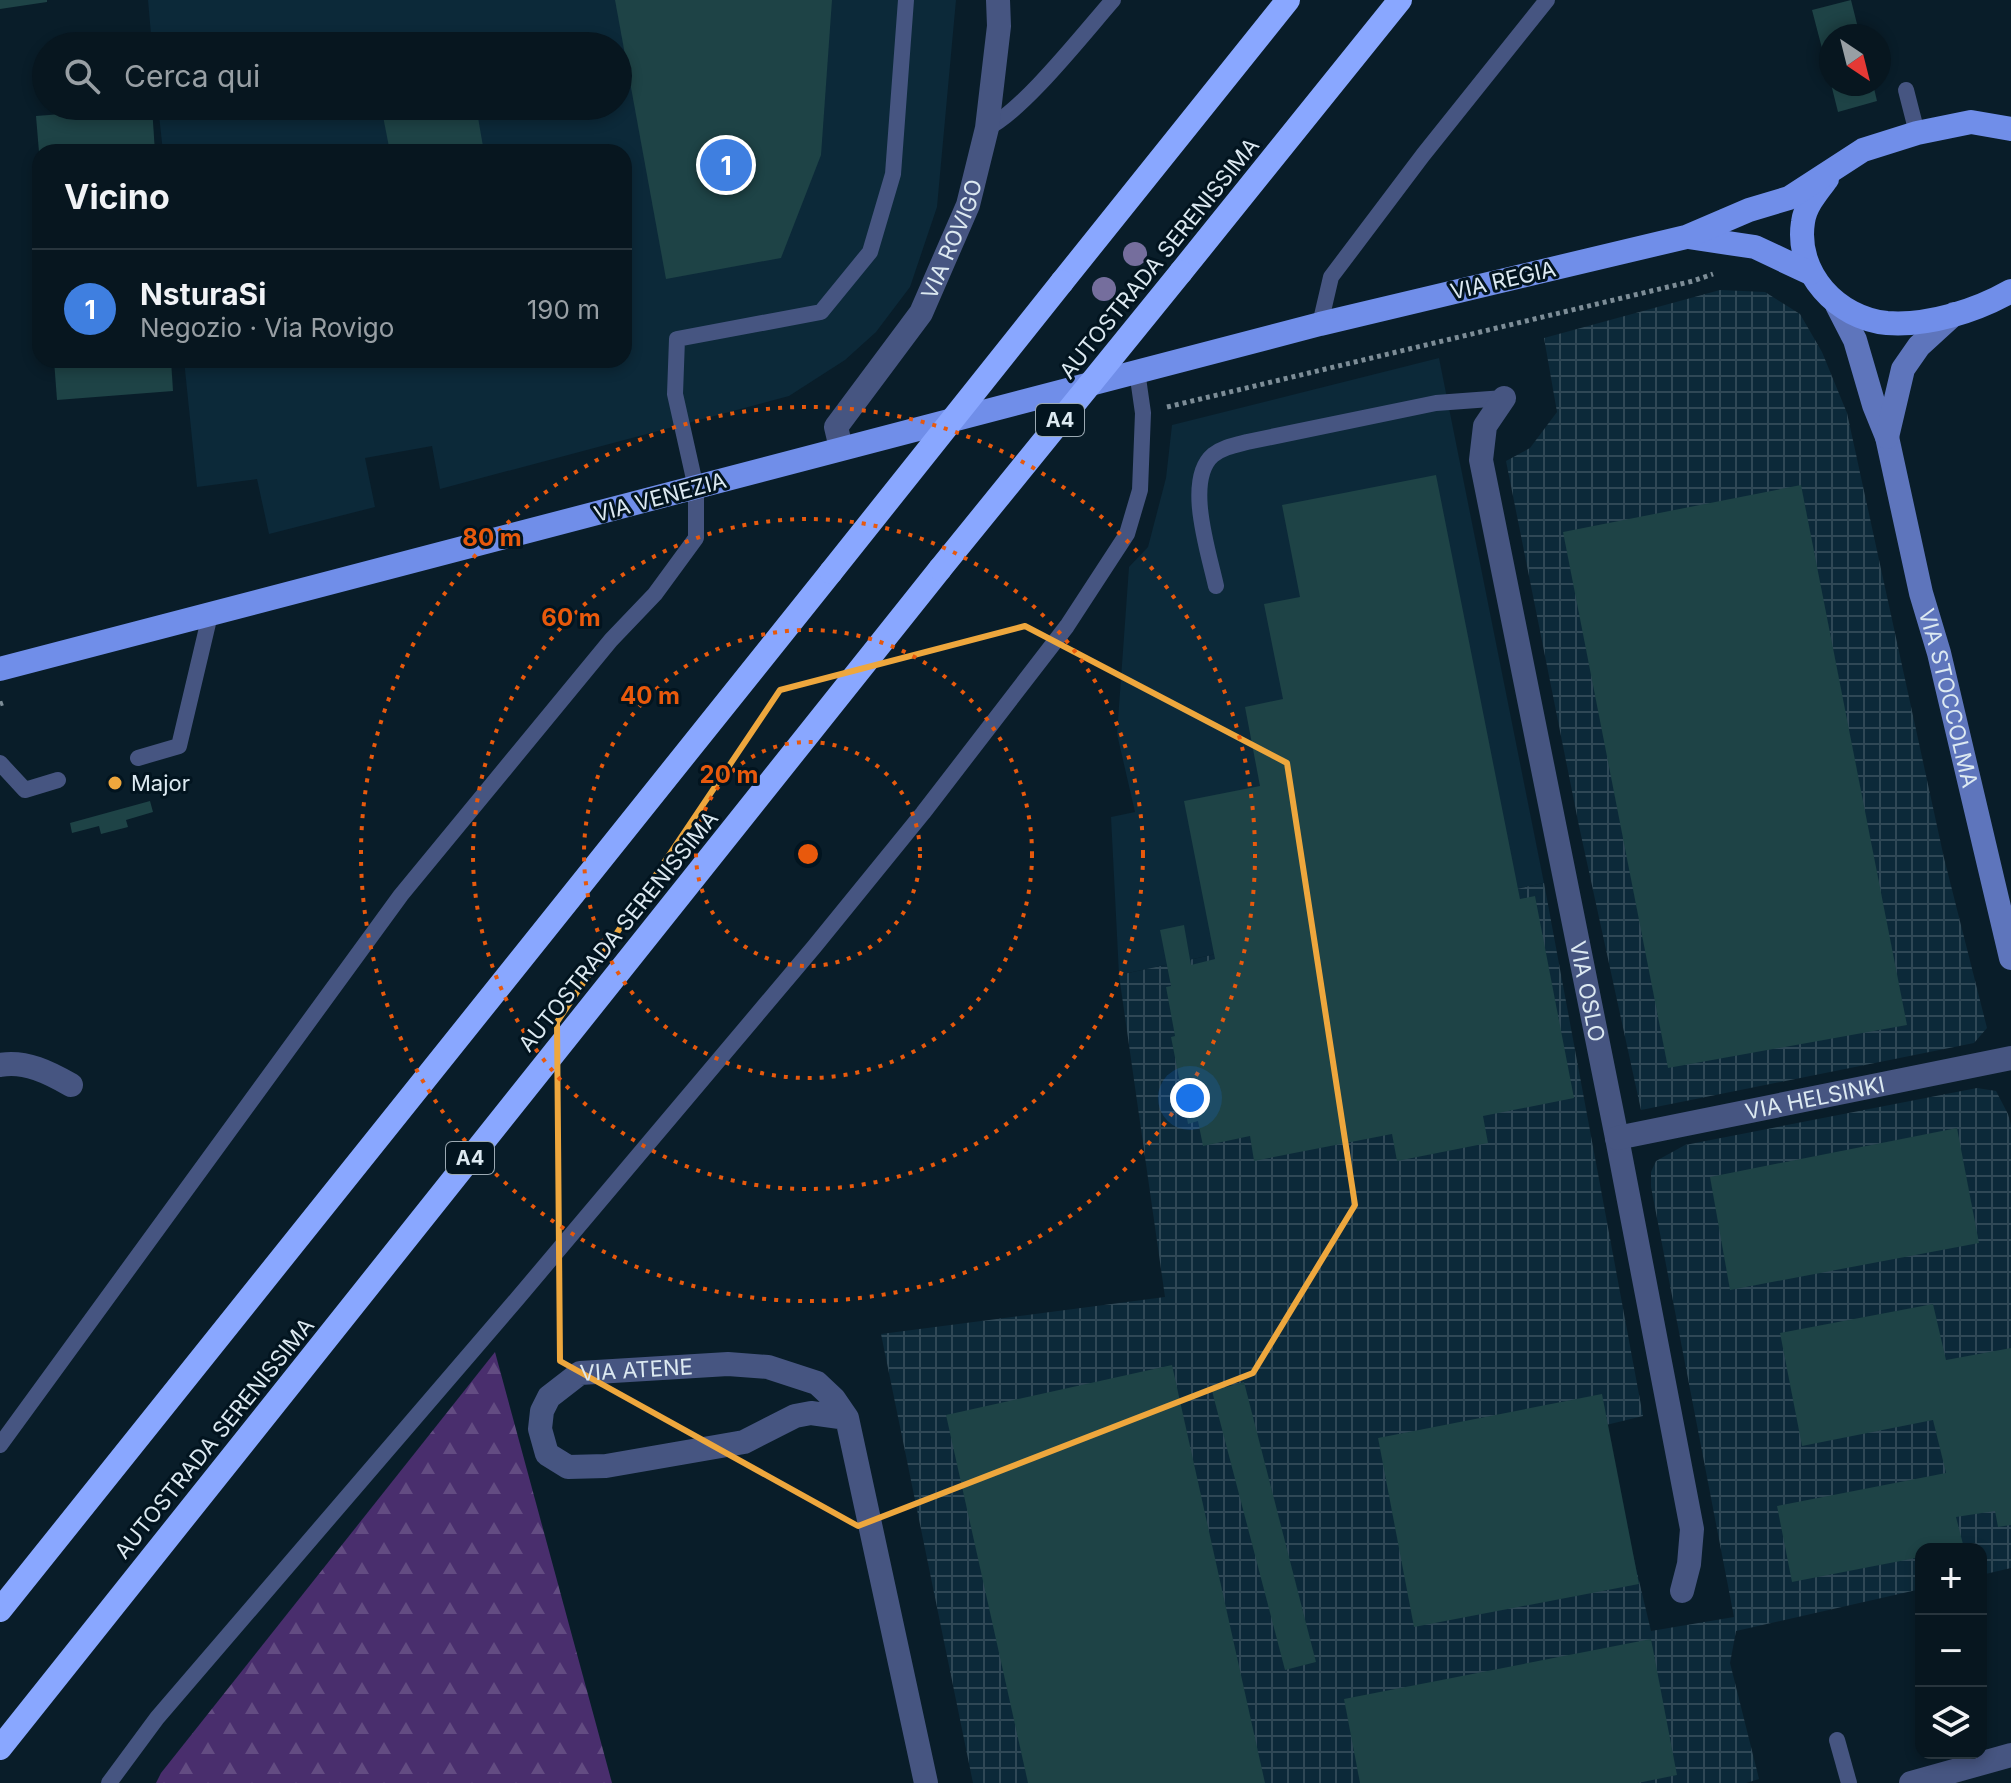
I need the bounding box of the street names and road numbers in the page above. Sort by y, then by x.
street label: AUTOSTRADA SERENISSIMA [1054,132,1264,384]
street label: VIA ROVIGO [916,177,987,303]
street label: VIA REGIA [1448,255,1558,305]
road number: A4 [1036,404,1084,436]
street label: VIA VENEZIA [591,467,729,527]
street label: VIA STOCCOLMA [1913,606,1983,790]
street label: AUTOSTRADA SERENISSIMA [513,805,723,1057]
street label: VIA OSLO [1565,939,1610,1044]
street label: VIA HELSINKI [1743,1071,1887,1125]
road number: A4 [446,1142,494,1174]
street label: AUTOSTRADA SERENISSIMA [109,1312,319,1564]
street label: VIA ATENE [579,1353,694,1386]

